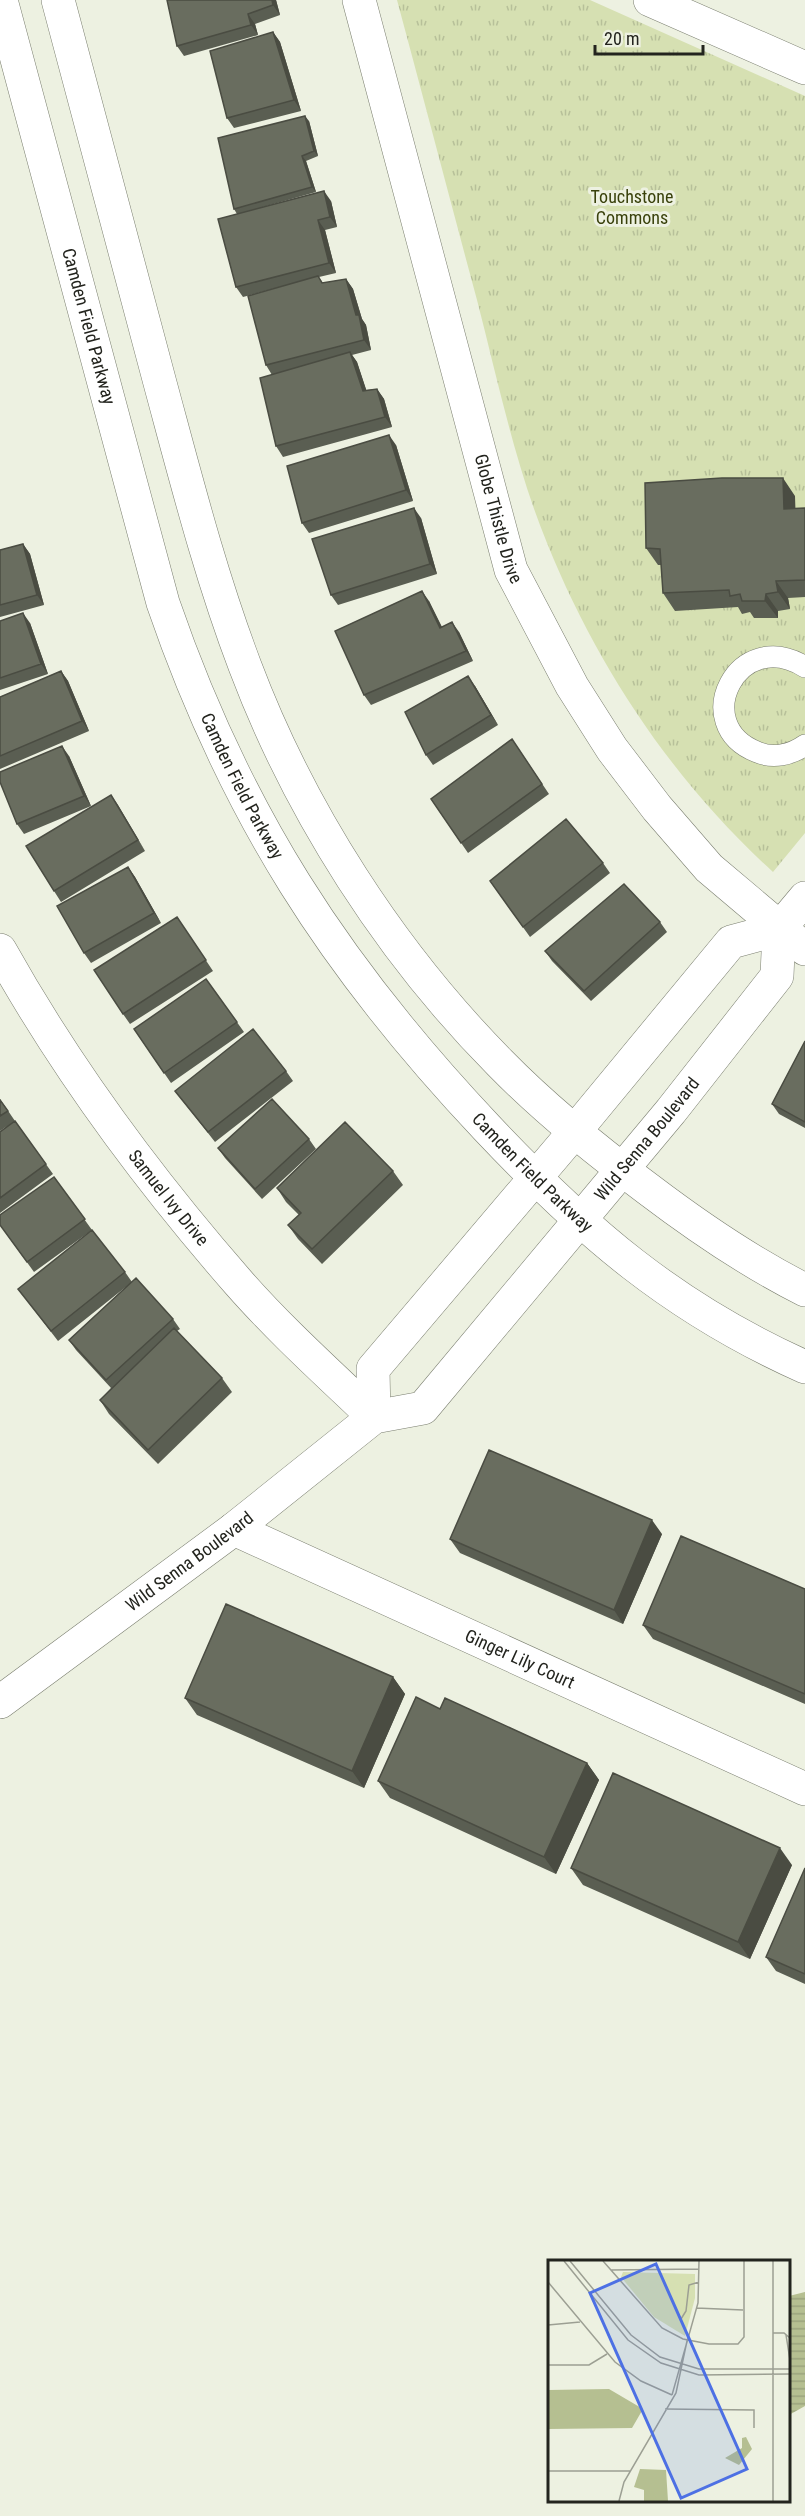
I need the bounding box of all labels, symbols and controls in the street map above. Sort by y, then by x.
scale bar [595,18,703,56]
text: 20 m [604,28,639,49]
park label: Touchstone Commons [591,186,673,228]
street label: Camden Field Parkway [58,246,120,407]
street label: Globe Thistle Drive [471,452,527,587]
street label: Camden Field Parkway [197,710,289,863]
street label: Wild Senna Boulevard [590,1073,703,1205]
street label: Camden Field Parkway [468,1108,598,1236]
street label: Samuel Ivy Drive [124,1145,213,1250]
street label: Wild Senna Boulevard [121,1507,257,1615]
street label: Ginger Lily Court [462,1625,578,1693]
inset map [548,2260,790,2501]

